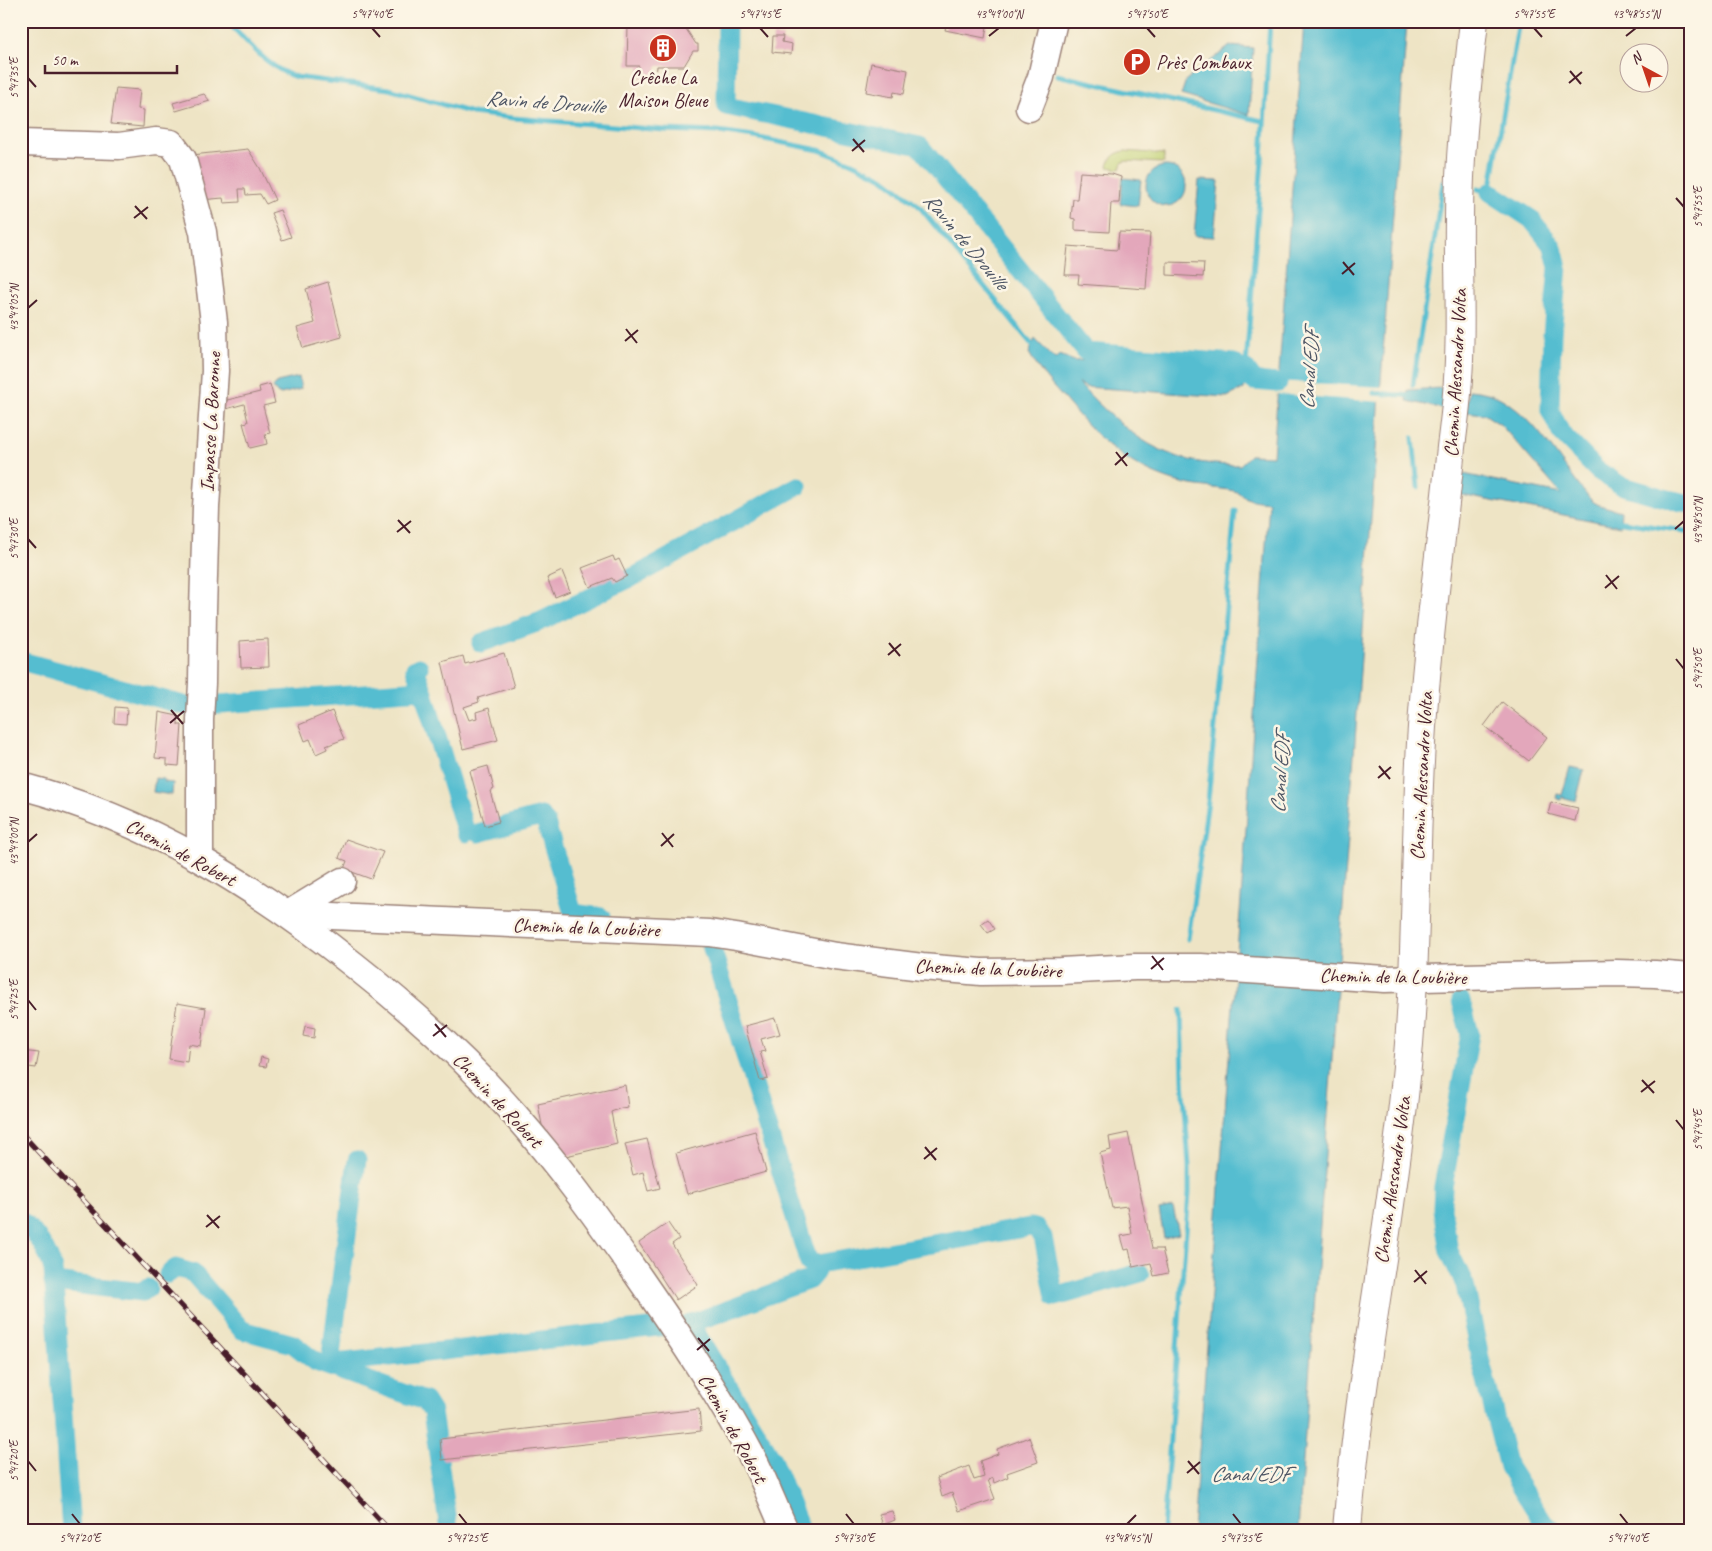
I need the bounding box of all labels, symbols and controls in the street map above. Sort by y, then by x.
text: 5°47'40"E [352,6,394,22]
text: 5°47'45"E [740,6,782,22]
text: 43°49'00"N [975,6,1024,22]
text: 5°47'50"E [1127,6,1169,22]
text: 5°47'55"E [1514,6,1556,22]
text: 43°48'55"N [1612,6,1661,22]
building icon: Crêche La Maison Bleue [648,33,678,63]
scale bar [45,42,178,74]
north arrow [1620,42,1670,92]
parking icon: Près Combaux [1122,47,1152,77]
text: N [1627,48,1647,68]
place label: Près Combaux [1156,50,1253,75]
text: 50 m [52,51,79,70]
text: 5°47'35"E [6,56,22,99]
place label: Crêche La Maison Bleue [619,65,709,113]
water label: Ravin de Drouille [485,85,608,119]
text: 5°47'55"E [1690,185,1706,228]
water label: Ravin de Drouille [918,187,1016,297]
text: 43°49'05"N [6,283,22,332]
street label: Chemin Alessandro Volta [1439,287,1472,458]
water label: Canal EDF [1293,322,1325,410]
street label: Impasse La Baronne [194,350,227,492]
text: 43°48'50"N [1690,496,1706,545]
text: 5°47'30"E [6,517,22,560]
text: 5°47'50"E [1690,647,1706,690]
street label: Chemin Alessandro Volta [1405,690,1438,861]
water label: Canal EDF [1264,726,1296,814]
street label: Chemin de Robert [122,813,242,893]
text: 43°49'00"N [6,817,22,866]
street label: Chemin de la Loubière [512,912,661,943]
street label: Chemin de la Loubière [914,953,1063,984]
street label: Chemin de la Loubière [1319,963,1468,990]
text: 5°47'25"E [6,978,22,1021]
street label: Chemin de Robert [447,1048,550,1155]
street label: Chemin Alessandro Volta [1368,1094,1417,1265]
text: 5°47'45"E [1690,1108,1706,1151]
street label: Chemin de Robert [692,1369,774,1489]
text: 5°47'20"E [6,1439,22,1482]
water label: Canal EDF [1211,1461,1297,1487]
text: 5°47'20"E [60,1530,102,1546]
text: 5°47'25"E [447,1530,489,1546]
text: 5°47'30"E [834,1530,876,1546]
text: 43°48'45"N [1103,1530,1152,1546]
text: 5°47'35"E [1221,1530,1263,1546]
text: 5°47'40"E [1608,1530,1650,1546]

